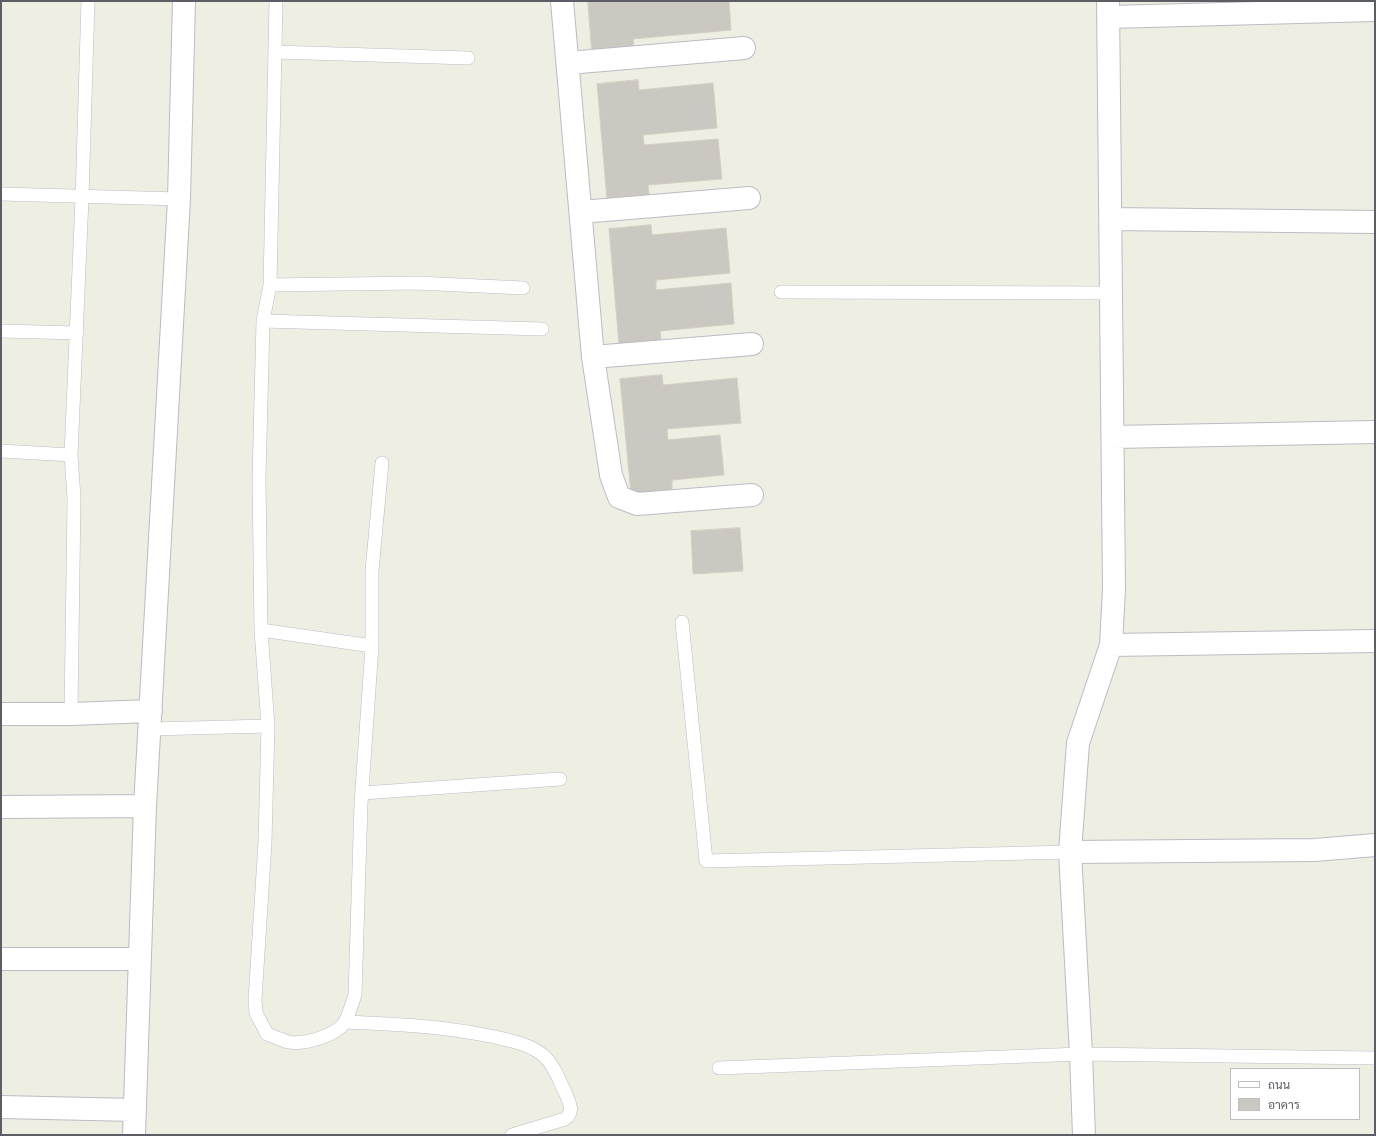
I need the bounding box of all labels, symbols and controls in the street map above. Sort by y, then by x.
legend [1230,1068,1360,1120]
text: ถนน [1268,1078,1290,1092]
text: อาคาร [1268,1098,1300,1112]

